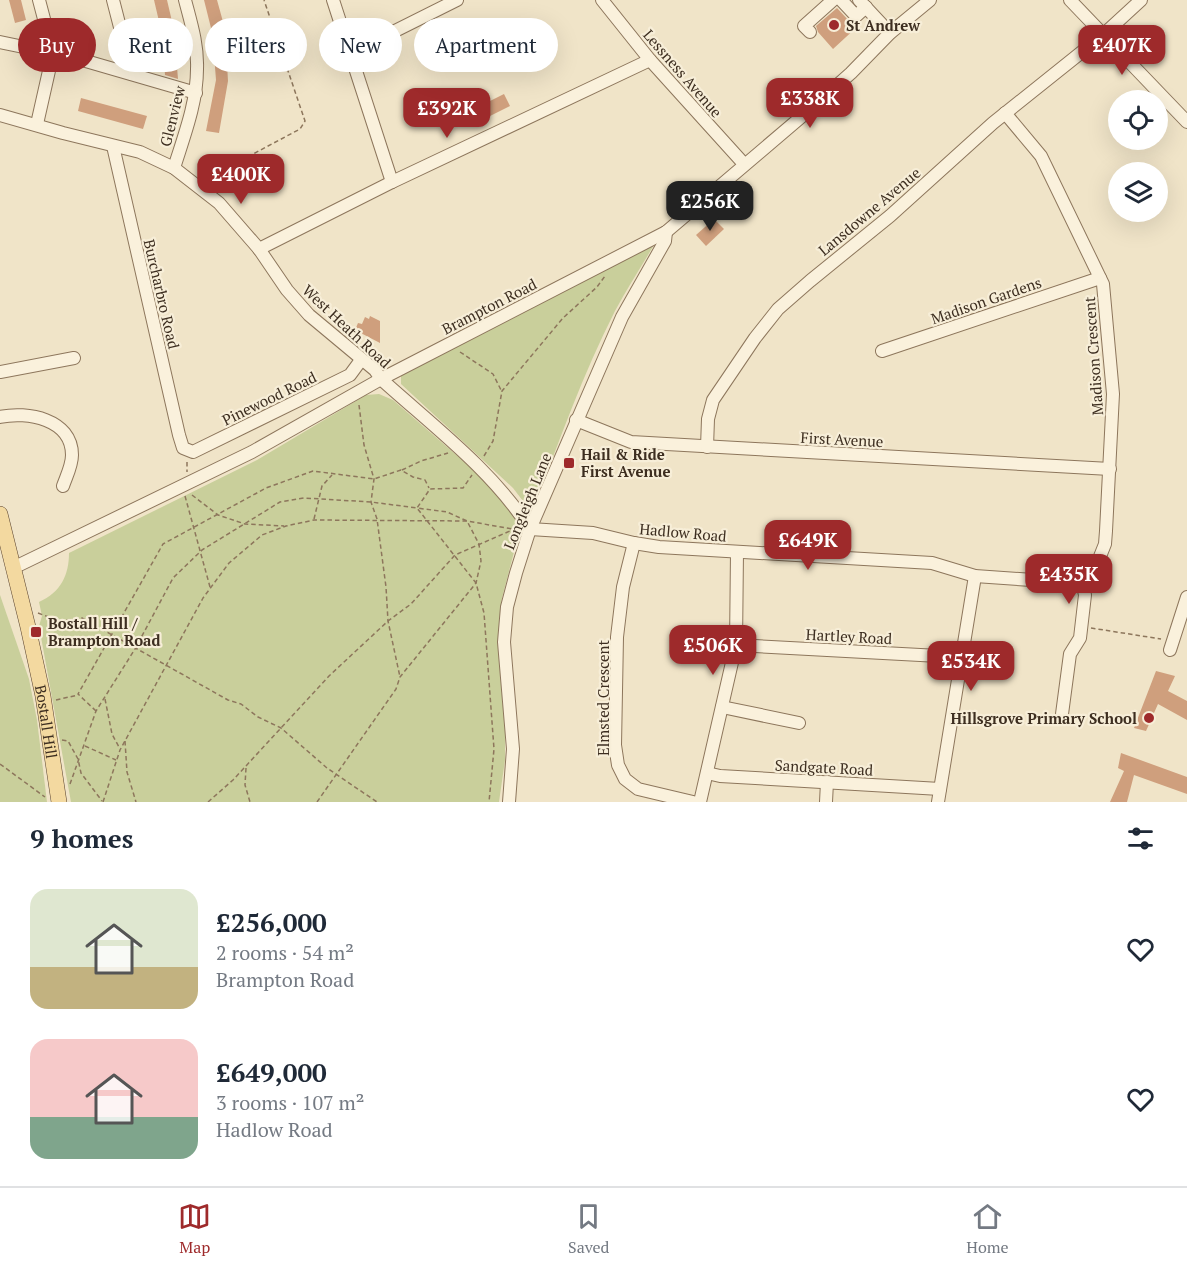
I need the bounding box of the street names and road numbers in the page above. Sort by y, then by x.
street label: Lessness Avenue [639,25,727,121]
street label: Glenview [155,83,189,148]
street label: Lansdowne Avenue [814,162,924,260]
street label: Burcharbro Road [140,237,184,351]
street label: Madison Gardens [928,272,1044,328]
street label: Brampton Road [438,274,540,338]
street label: West Heath Road [299,280,395,372]
street label: Madison Crescent [1079,296,1107,416]
street label: Pinewood Road [218,367,320,429]
street label: First Avenue [800,427,884,451]
street label: Longleigh Lane [499,450,555,552]
street label: Hadlow Road [639,518,727,546]
street label: Hartley Road [805,624,893,648]
street label: Elmsted Crescent [593,640,613,756]
street label: Bostall Hill [31,683,62,760]
street label: Sandgate Road [774,754,874,780]

